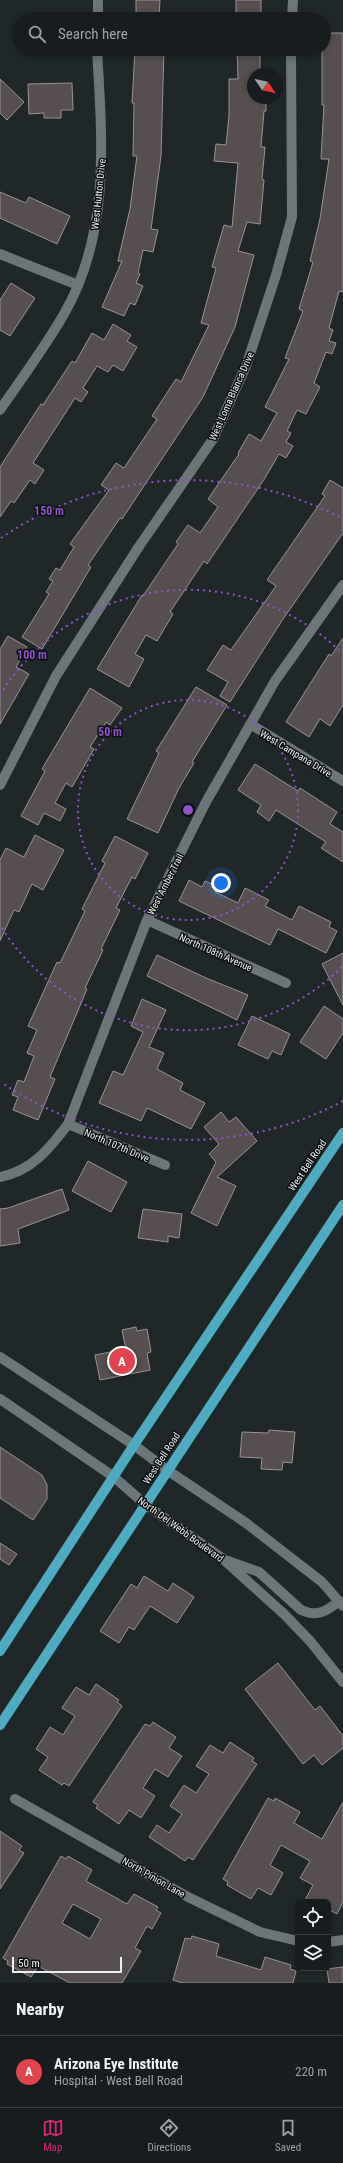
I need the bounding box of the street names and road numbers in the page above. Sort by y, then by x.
street label: West Hutton Drive [89,158,108,230]
street label: West Loma Blanca Drive [207,350,256,442]
street label: West Campana Drive [258,728,334,779]
street label: West Amber Trail [145,852,186,917]
street label: North 108th Avenue [178,932,254,974]
street label: North 107th Drive [83,1127,151,1164]
street label: West Bell Road [286,1138,329,1193]
street label: West Bell Road [141,1430,182,1486]
street label: North Del Webb Boulevard [136,1495,226,1564]
street label: North Pinion Lane [120,1855,187,1900]

